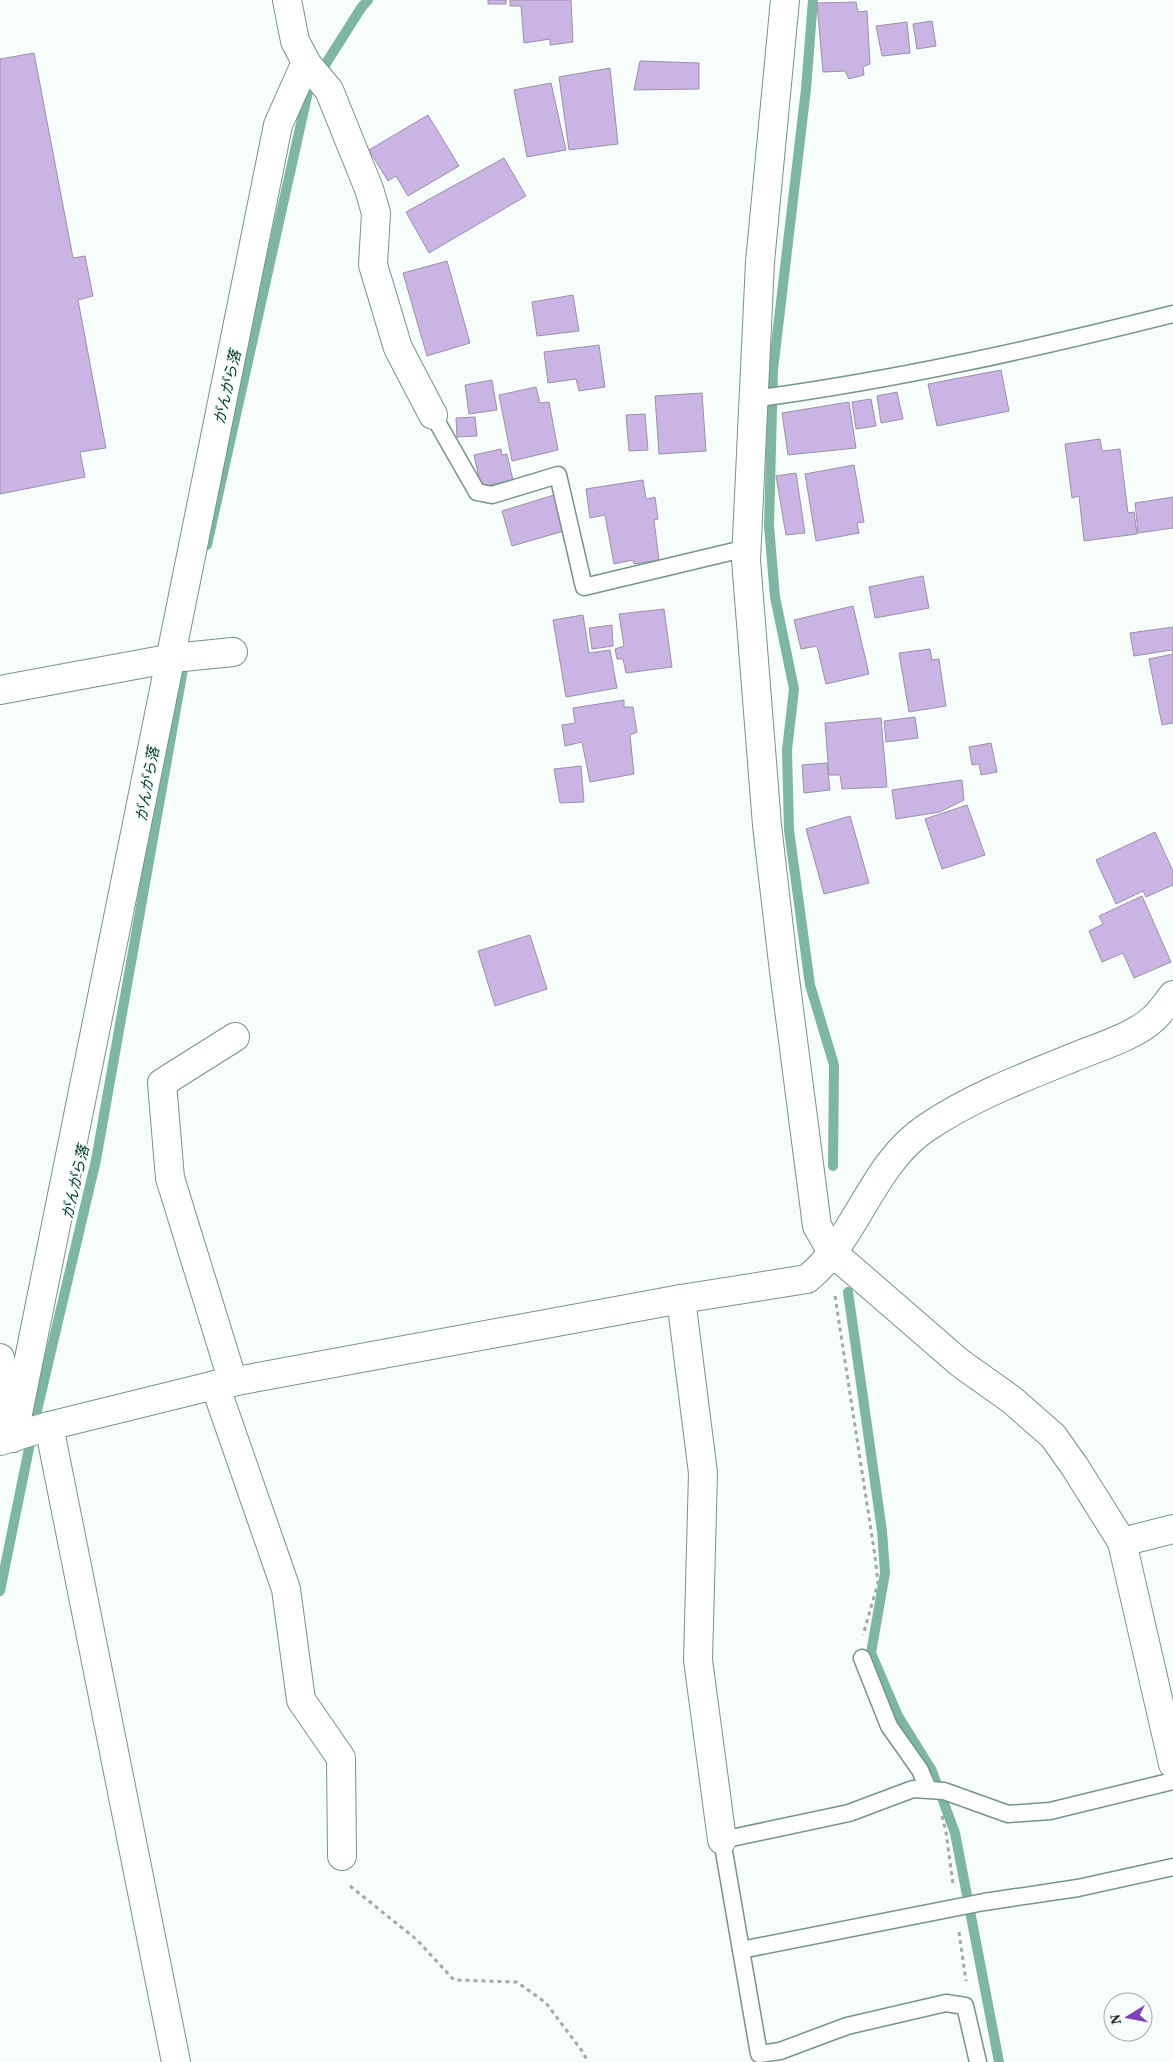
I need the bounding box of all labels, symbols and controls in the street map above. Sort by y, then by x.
water label: がんがら落 [208,346,246,426]
water label: がんがら落 [130,743,164,823]
water label: がんがら落 [56,1141,94,1221]
north arrow [1103,1992,1153,2042]
text: N [1104,2012,1126,2026]

